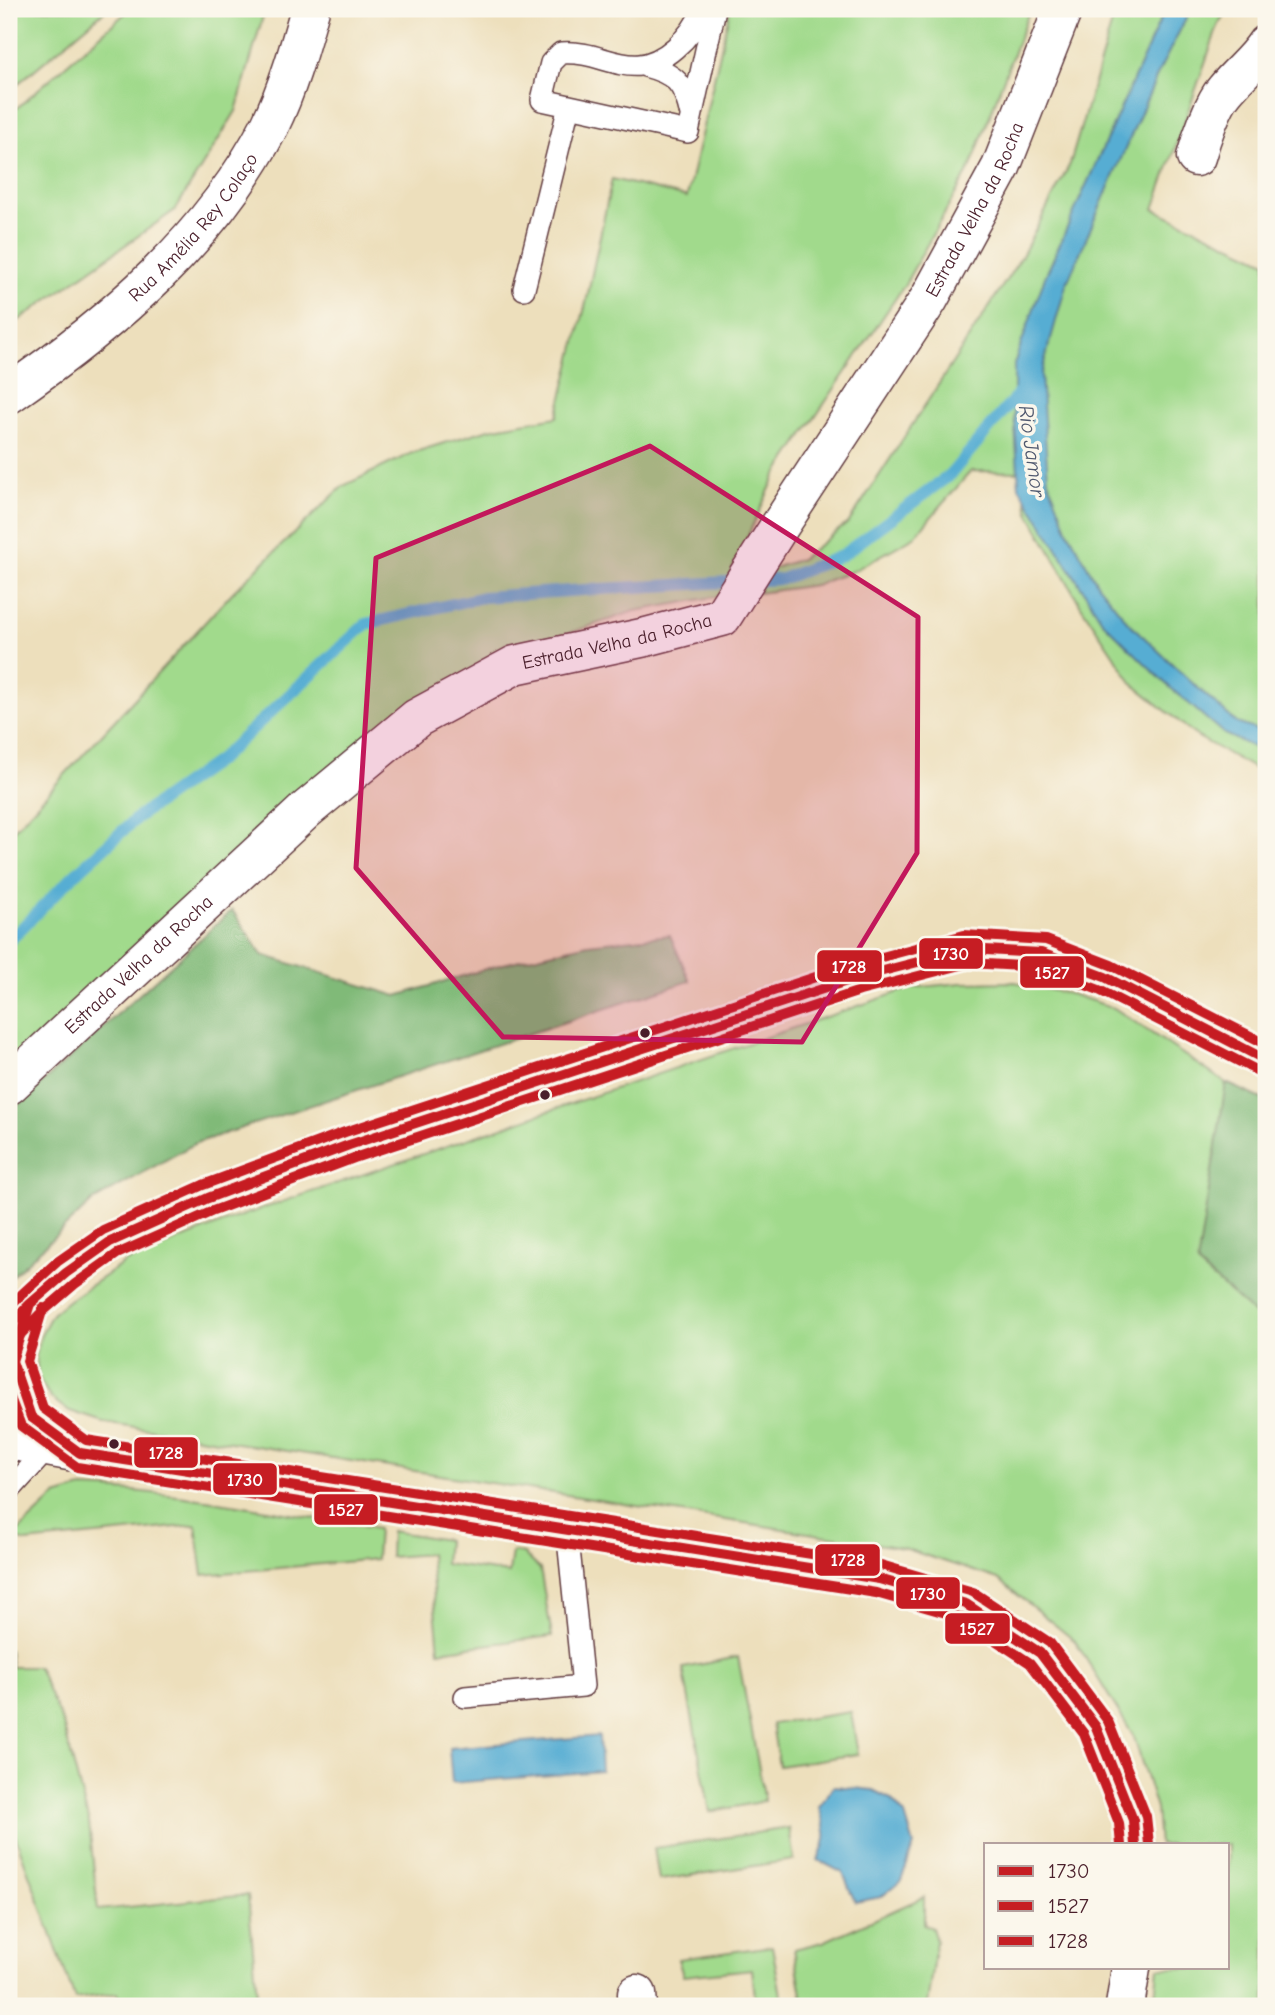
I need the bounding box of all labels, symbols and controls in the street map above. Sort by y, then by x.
street label: Estrada Velha da Rocha [921,119,1028,301]
street label: Rua Amélia Rey Colaço [124,149,263,307]
water label: Rio Jamor [1014,403,1051,500]
street label: Estrada Velha da Rocha [520,609,714,674]
street label: Estrada Velha da Rocha [60,891,217,1039]
line badge: 1730 [918,937,984,970]
text: 1730 [933,943,969,965]
line badge: 1728 [816,949,883,983]
line badge: 1527 [1019,955,1085,989]
text: 1728 [831,956,867,978]
text: 1527 [1034,962,1070,984]
unlabelled marker [638,1026,652,1040]
unlabelled marker [538,1088,552,1102]
line badge: 1728 [133,1436,199,1469]
unlabelled marker [107,1437,121,1451]
text: 1728 [148,1442,184,1464]
line badge: 1730 [212,1462,278,1496]
text: 1730 [227,1469,263,1491]
line badge: 1527 [313,1493,379,1526]
text: 1527 [328,1499,364,1521]
line badge: 1728 [814,1543,881,1577]
text: 1728 [830,1549,866,1571]
line badge: 1730 [895,1576,961,1610]
text: 1730 [910,1583,946,1605]
line badge: 1527 [944,1612,1011,1645]
text: 1527 [959,1618,995,1640]
legend [984,1843,1230,1969]
text: 1730 [1048,1859,1090,1883]
text: 1527 [1048,1894,1089,1918]
text: 1728 [1048,1929,1088,1953]

